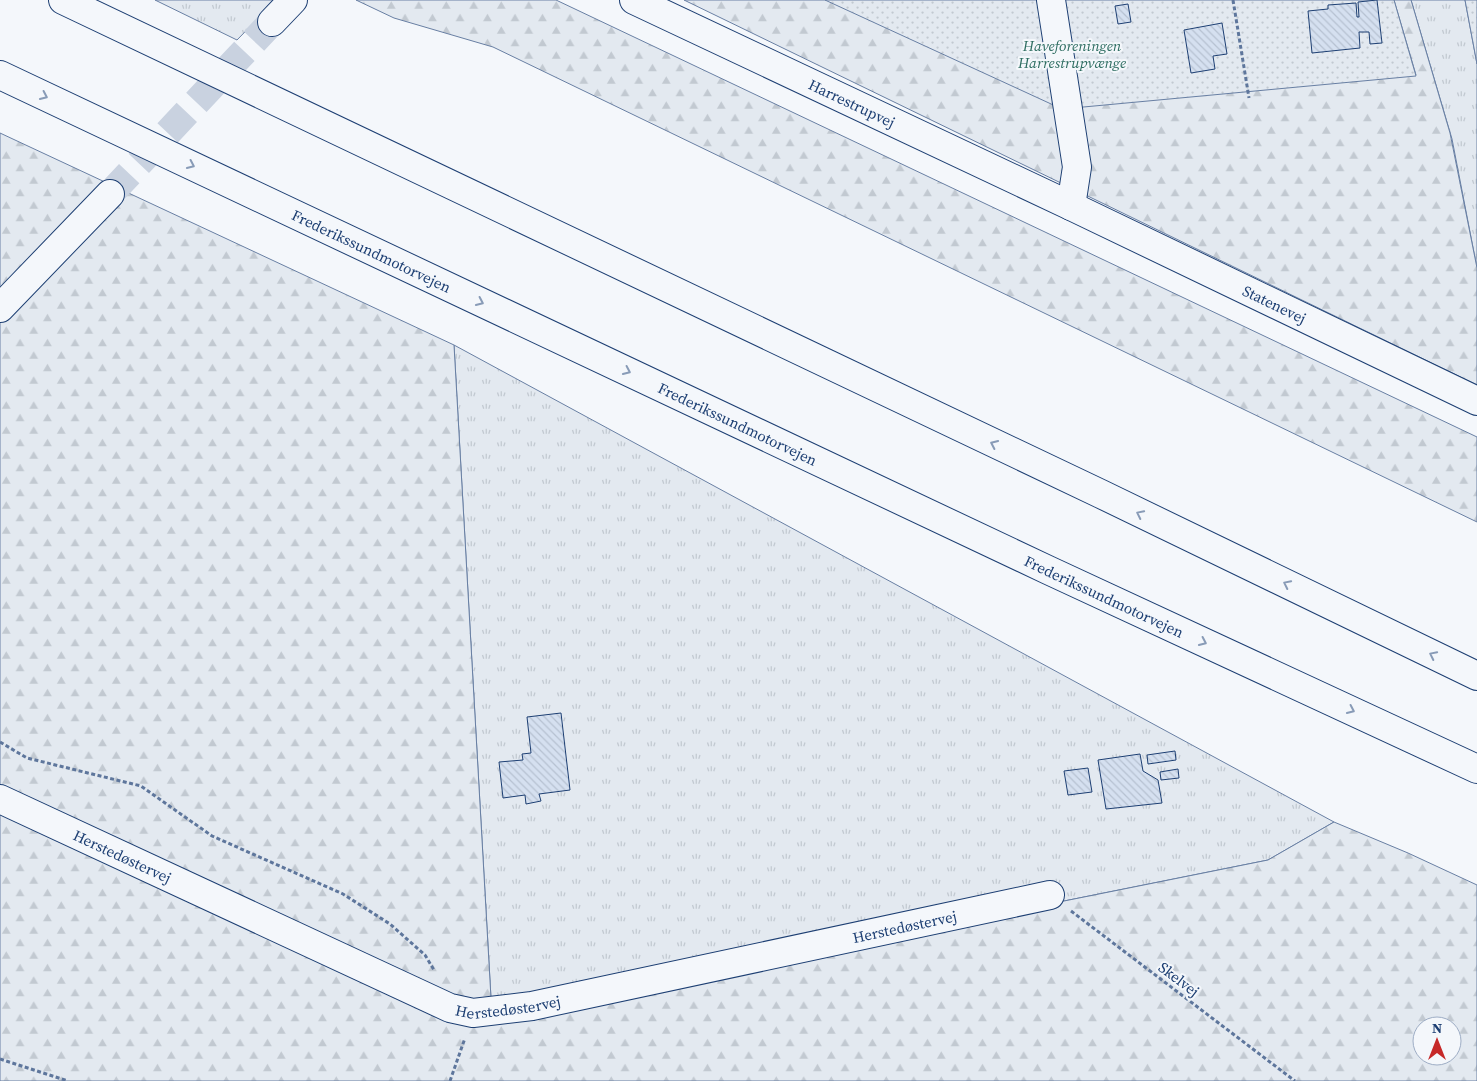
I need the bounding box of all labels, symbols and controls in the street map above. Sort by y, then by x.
park label: Haveforeningen Harrestrupvænge [1017,35,1126,73]
street label: Harrestrupvej [805,73,899,132]
one-way arrow [39,90,48,100]
one-way arrow [186,159,195,170]
street label: Frederikssundmotorvejen [289,204,455,297]
street label: Statenevej [1239,280,1310,328]
one-way arrow [475,296,484,306]
one-way arrow [622,365,631,376]
street label: Frederikssundmotorvejen [655,377,821,470]
one-way arrow [990,439,999,450]
one-way arrow [1136,509,1145,520]
street label: Frederikssundmotorvejen [1021,550,1187,642]
one-way arrow [1283,580,1292,590]
one-way arrow [1198,636,1207,646]
one-way arrow [1429,651,1438,661]
one-way arrow [1346,704,1355,715]
street label: Herstedøstervej [70,824,175,888]
street label: Herstedøstervej [850,905,958,948]
street label: Skelvej [1154,957,1204,1001]
street label: Herstedøstervej [454,990,562,1024]
north arrow [1412,1016,1462,1066]
text: N [1432,1018,1442,1038]

